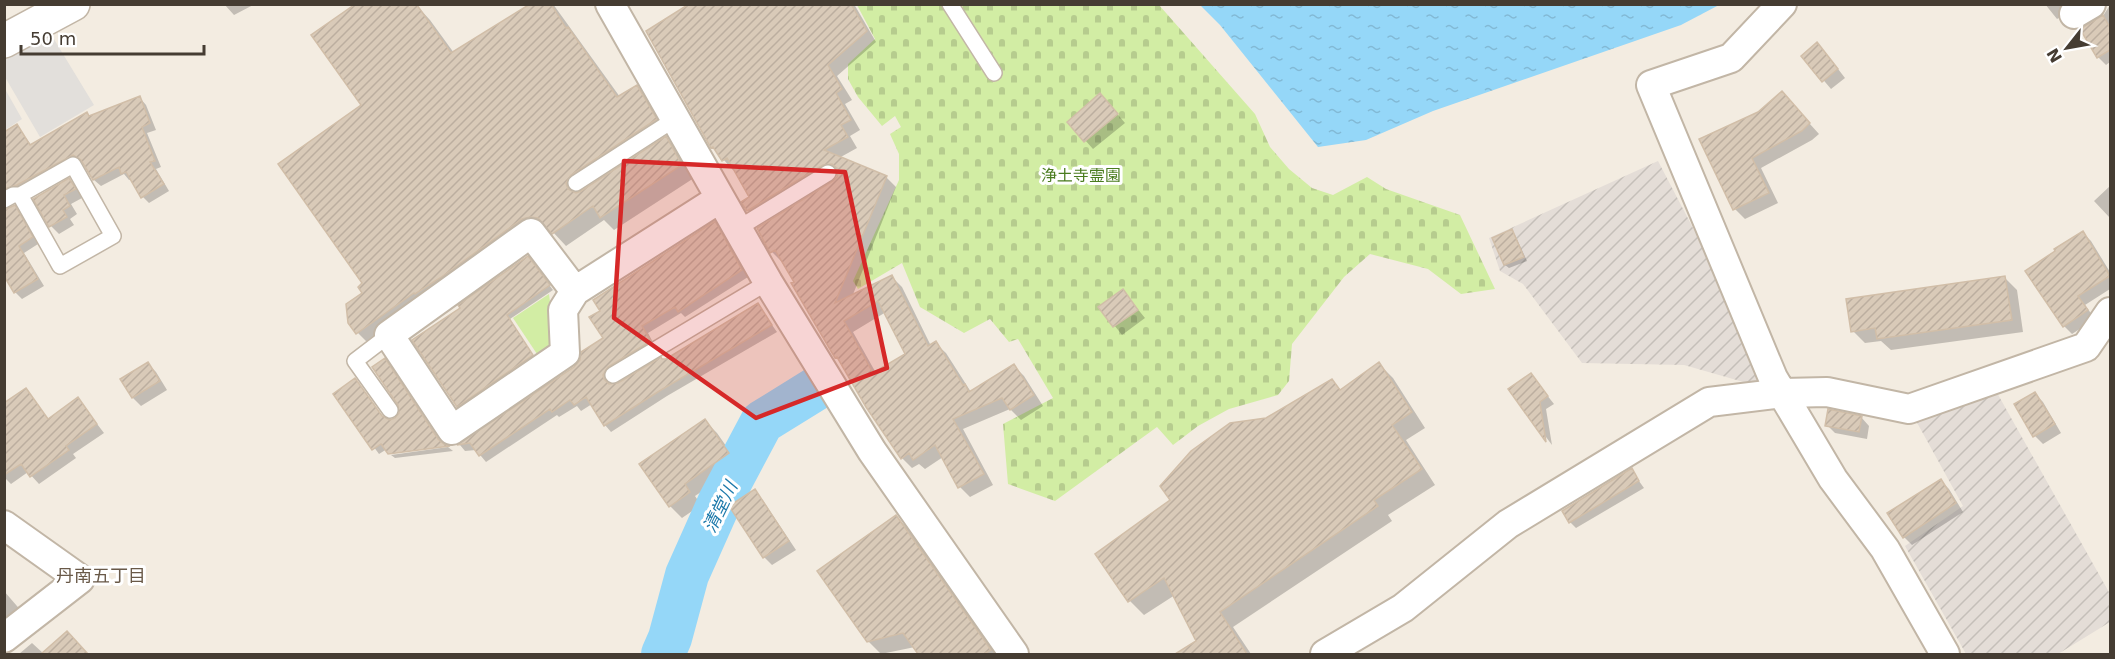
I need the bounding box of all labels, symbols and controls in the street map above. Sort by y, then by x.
scale bar [21,18,204,56]
north arrow [2037,18,2097,78]
text: 50 m [30,28,76,49]
text: N [2043,45,2066,66]
park label: 浄土寺霊園 [1041,166,1121,185]
water label: 清堂川 [699,476,742,536]
district label: 丹南五丁目 [56,565,146,586]

